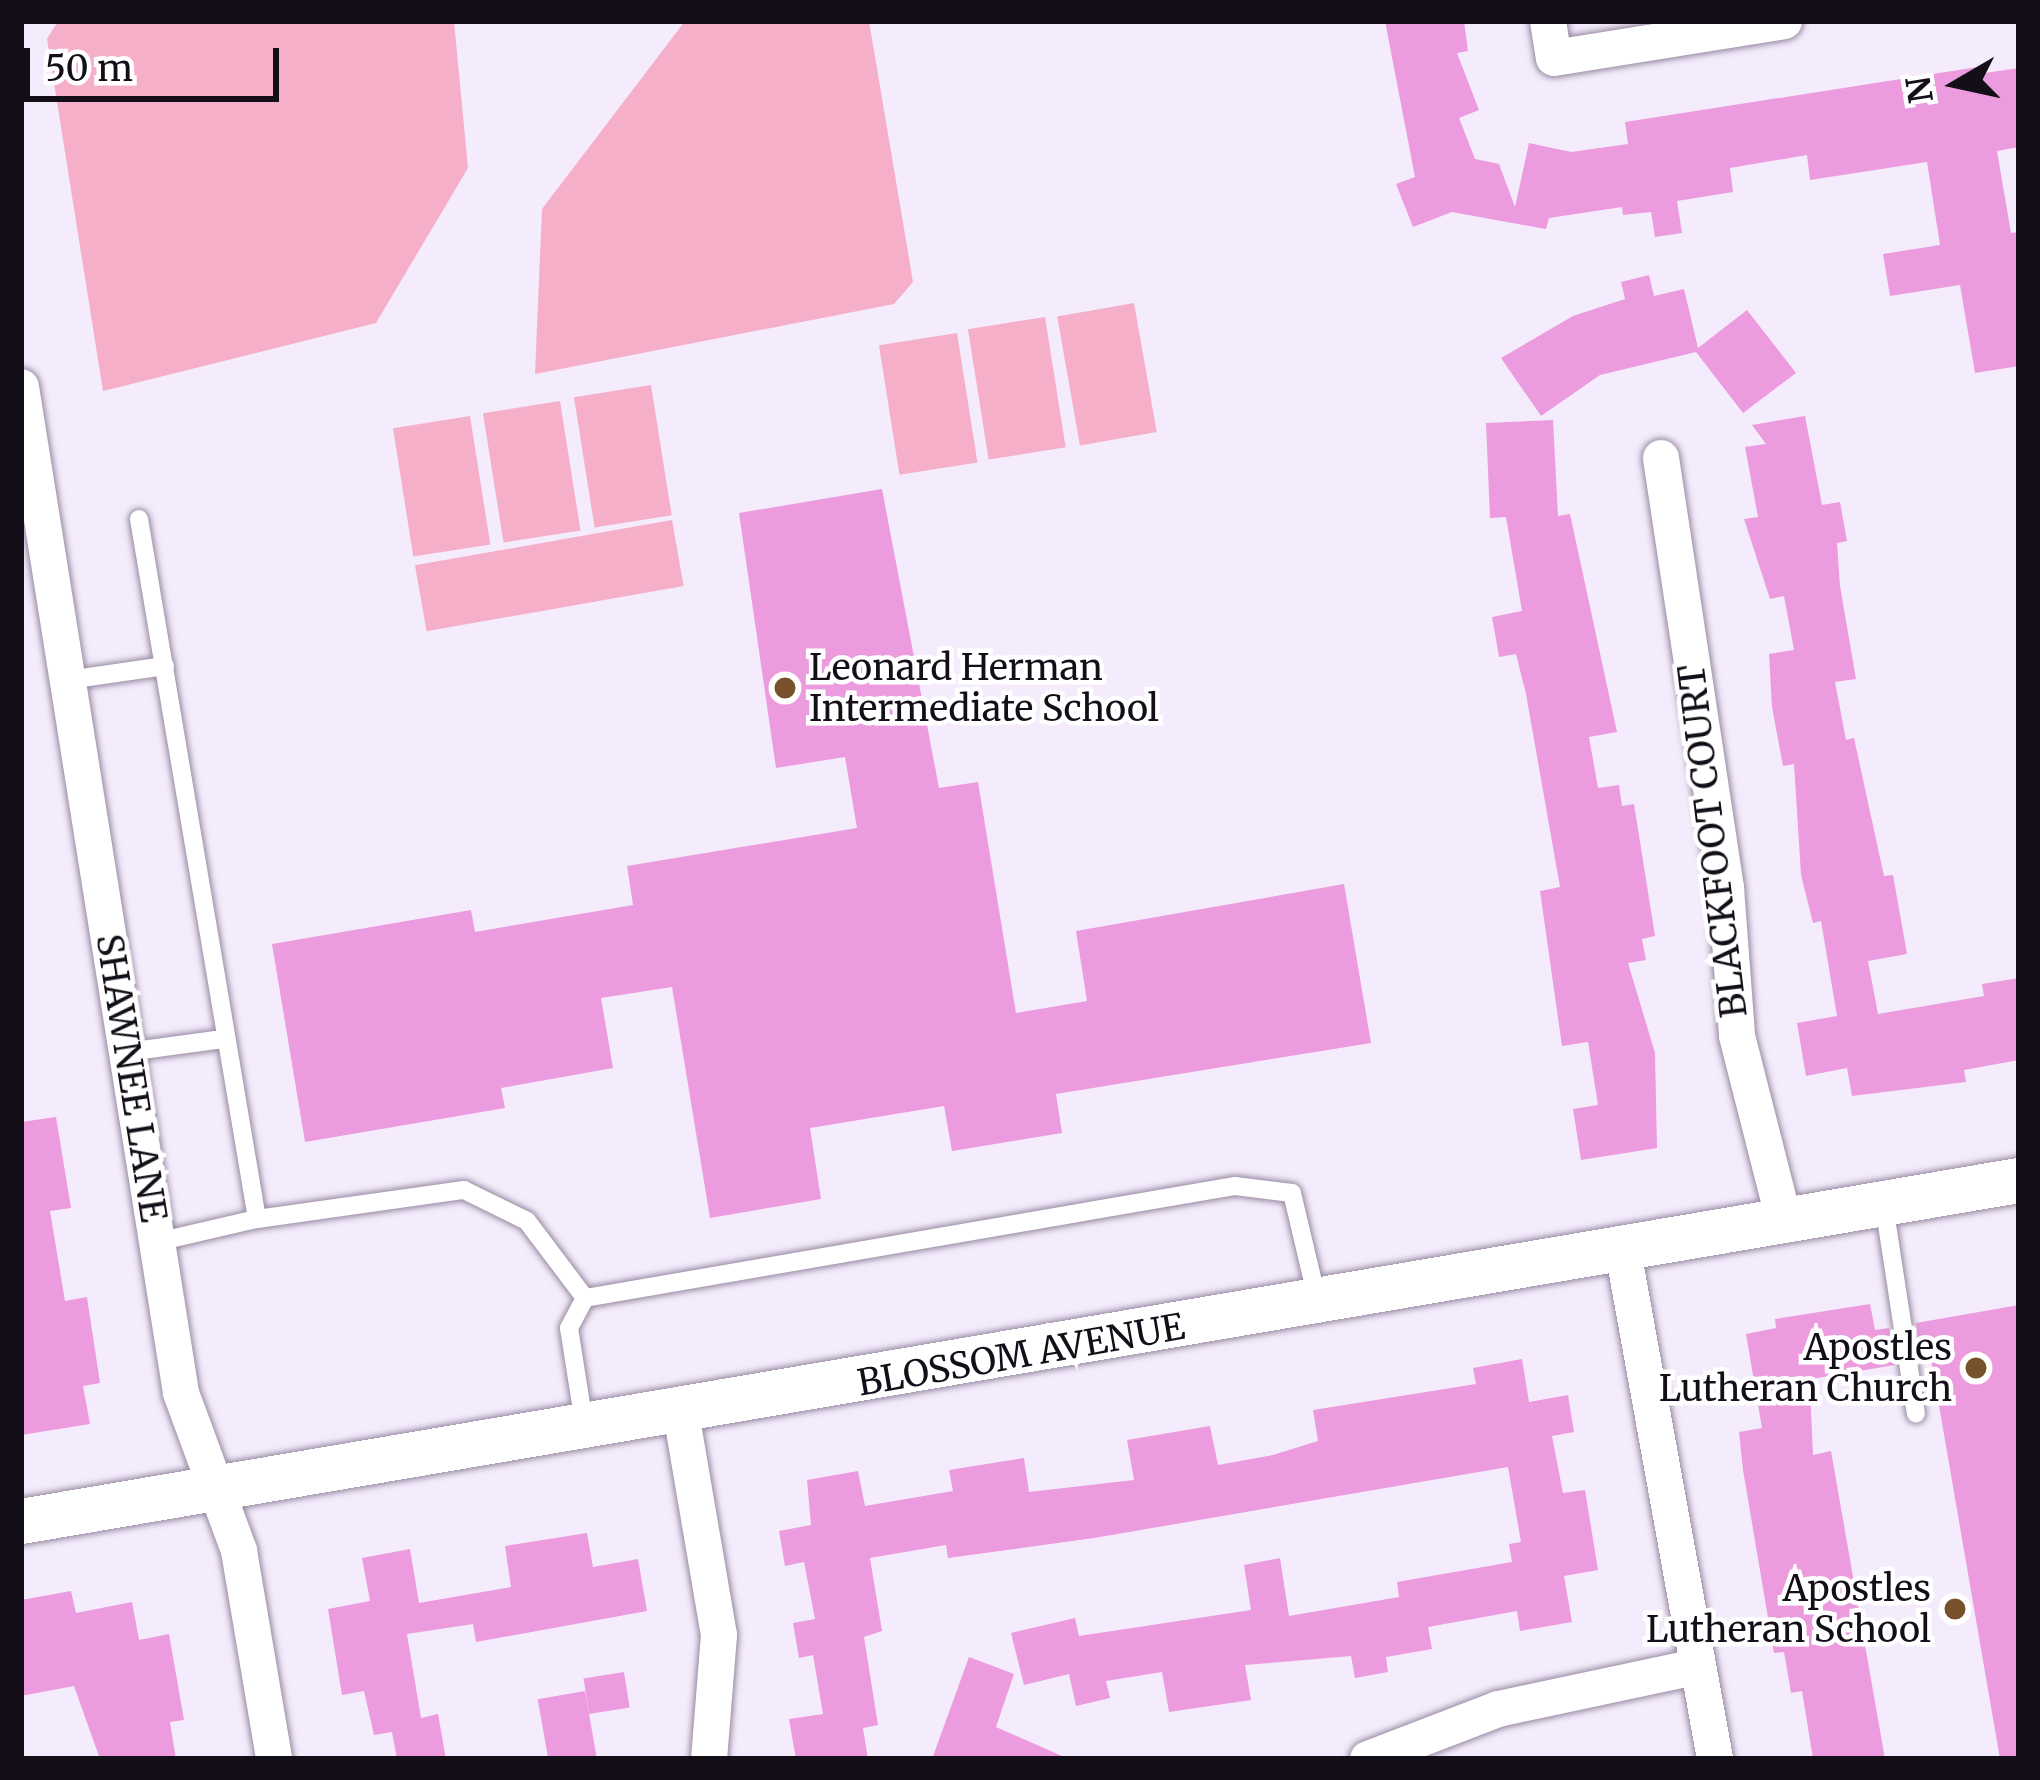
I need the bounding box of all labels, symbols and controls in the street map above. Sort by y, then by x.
scale bar [30,24,285,98]
north arrow [1896,24,2016,144]
text: 50 m [45,46,133,91]
text: N [1898,74,1942,106]
place label: Leonard Herman Intermediate School [809,645,1159,730]
street label: BLACKFOOT COURT [1670,662,1756,1020]
marker: Leonard Herman Intermediate School [772,675,798,701]
street label: SHAWNEE LANE [87,931,175,1225]
street label: BLOSSOM AVENUE [854,1305,1188,1405]
place label: Apostles Lutheran Church [1659,1325,1952,1410]
marker: Apostles Lutheran Church [1963,1355,1989,1381]
place label: Apostles Lutheran School [1646,1566,1931,1651]
marker: Apostles Lutheran School [1942,1596,1968,1622]

